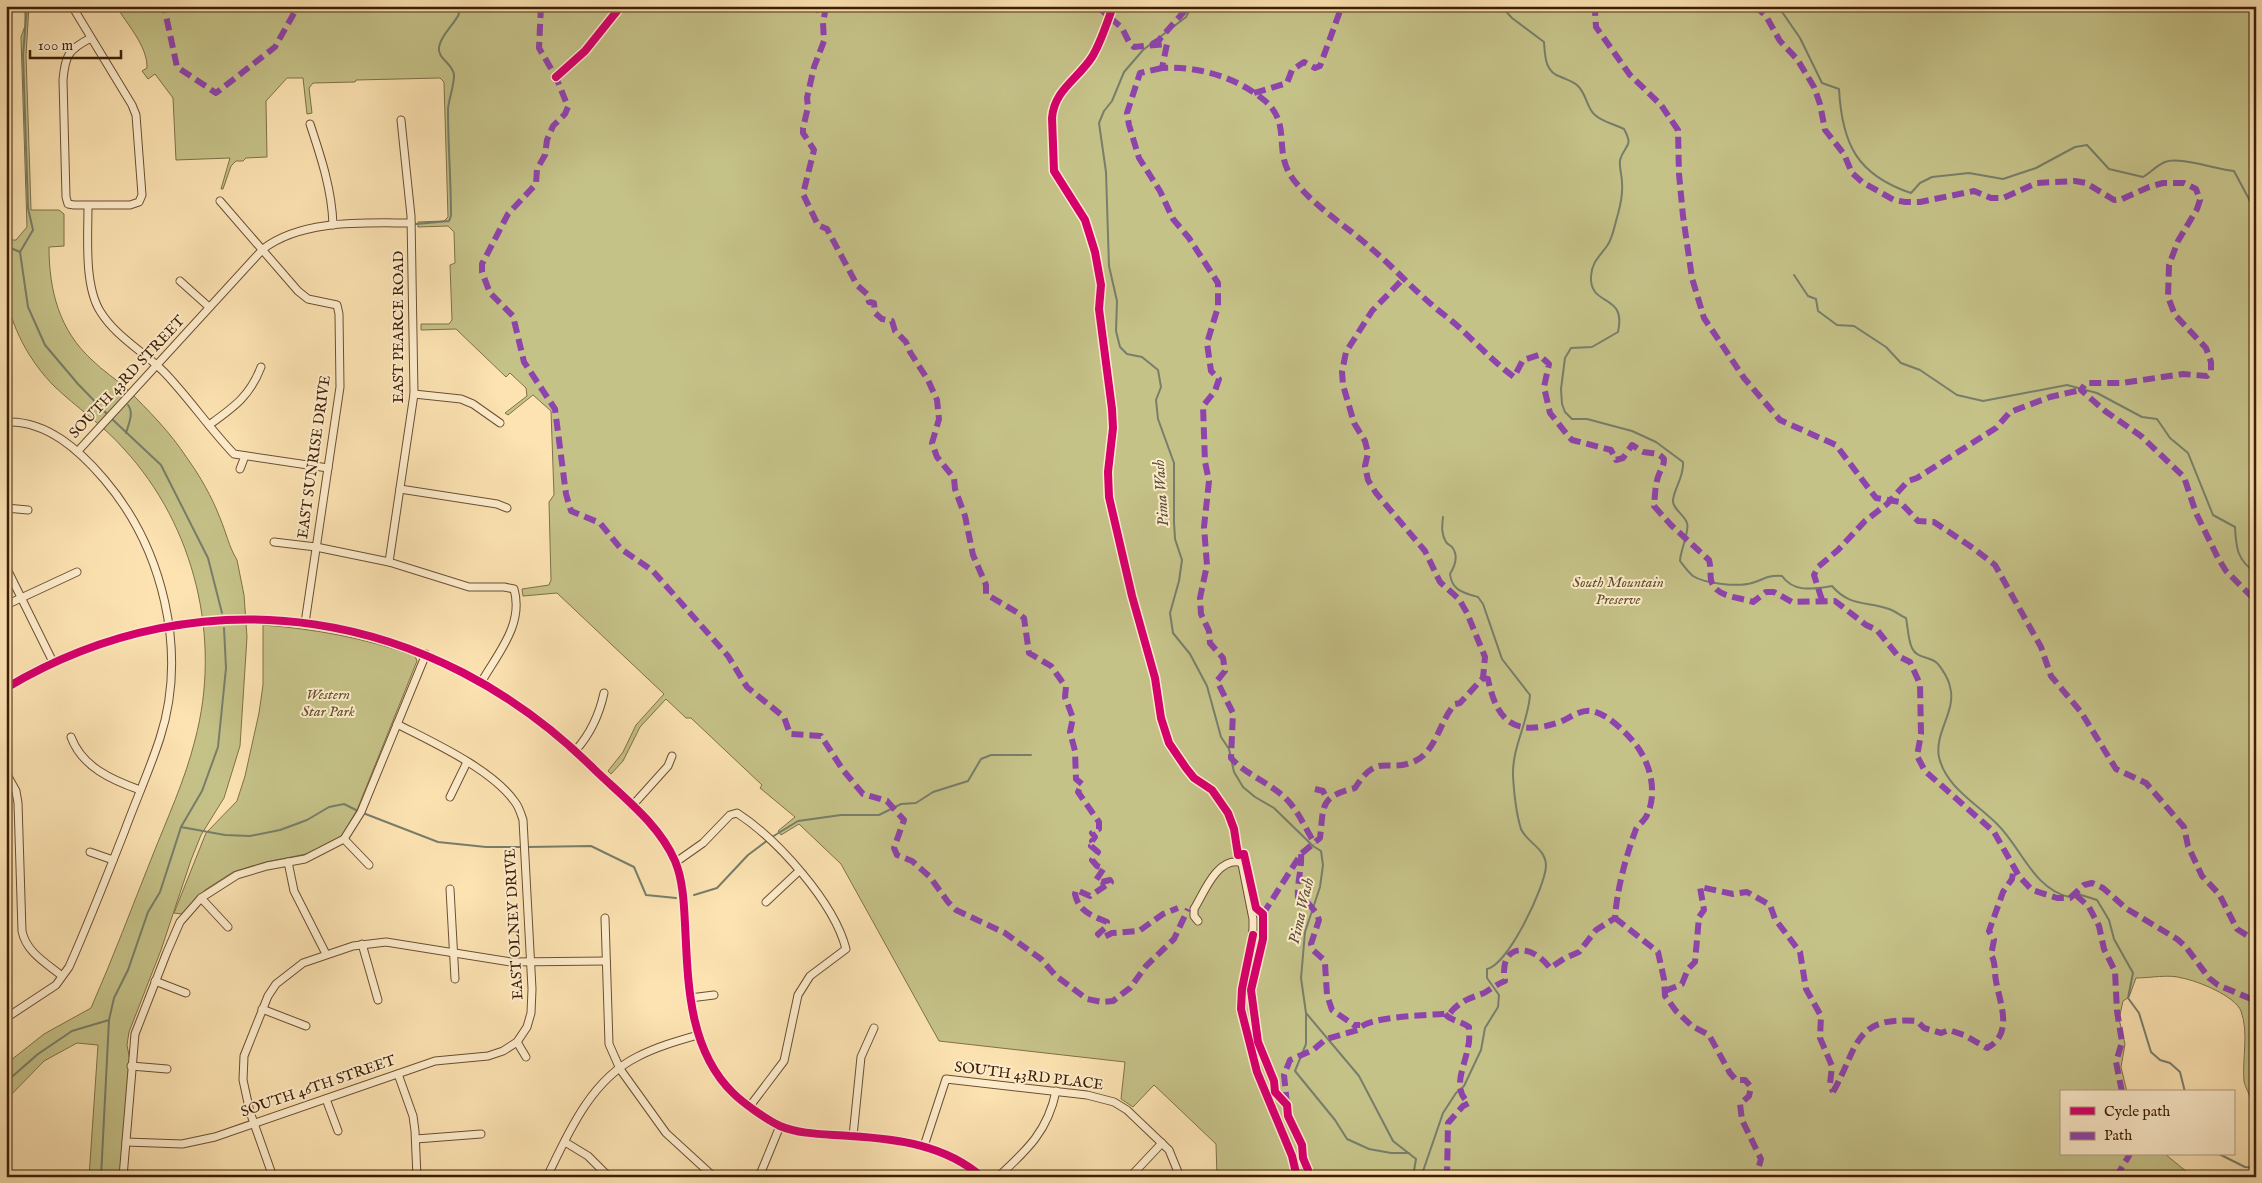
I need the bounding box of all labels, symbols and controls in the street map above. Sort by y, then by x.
scale bar [30,28,121,60]
text: 100 m [38,36,74,55]
street label: EAST PEARCE ROAD [389,251,408,403]
street label: SOUTH 43RD STREET [65,312,189,442]
street label: EAST SUNRISE DRIVE [293,374,335,540]
water label: Pima Wash [1150,459,1174,527]
park label: South Mountain Preserve [1572,573,1664,609]
park label: Western Star Park [301,685,355,721]
street label: EAST OLNEY DRIVE [501,848,527,1000]
water label: Pima Wash [1285,876,1319,946]
street label: SOUTH 46TH STREET [238,1051,398,1121]
street label: SOUTH 43RD PLACE [953,1057,1105,1095]
legend [2060,1090,2234,1156]
text: Cycle path [2104,1102,2170,1121]
text: Path [2104,1126,2132,1145]

